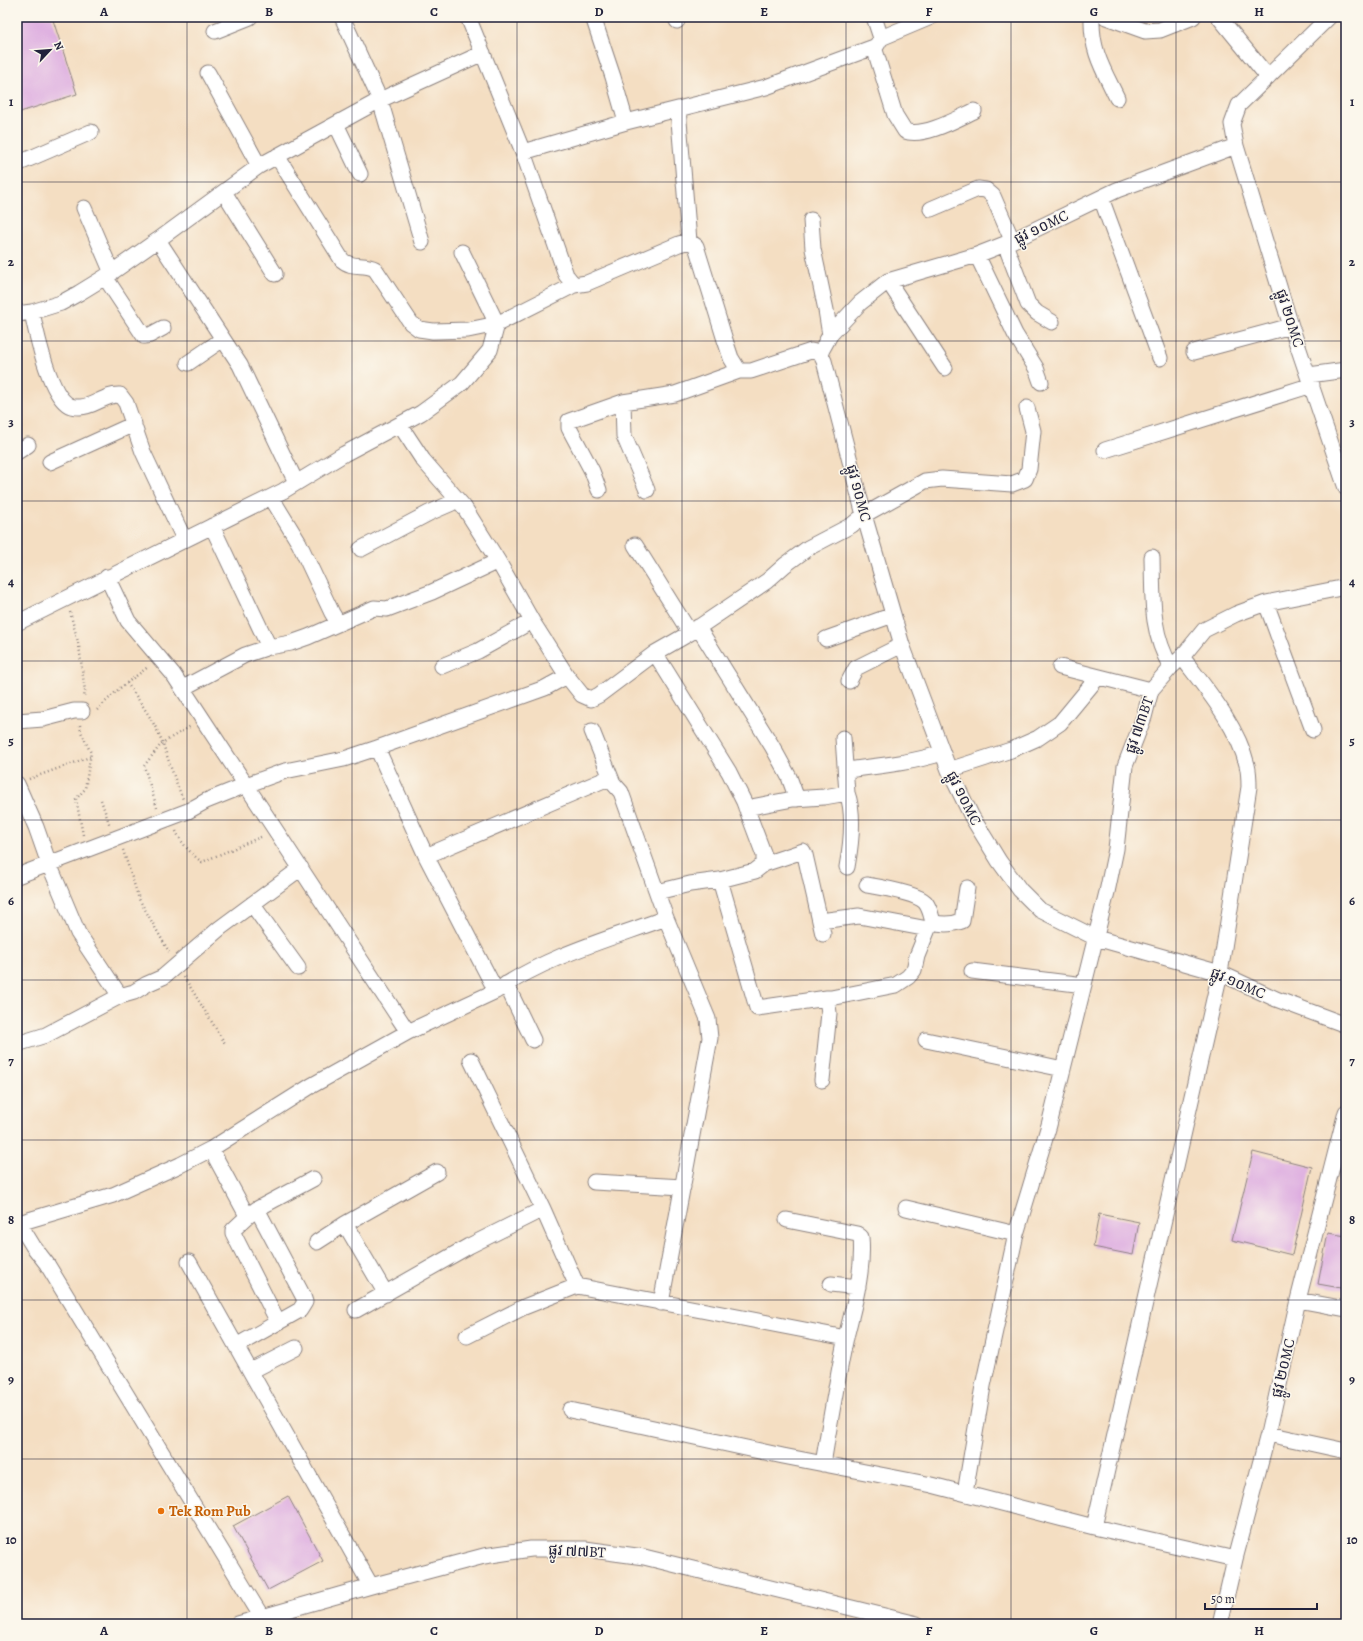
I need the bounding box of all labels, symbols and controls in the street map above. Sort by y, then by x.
text: A [99,3,109,20]
text: B [265,3,273,20]
text: C [430,3,438,20]
text: D [594,3,604,20]
text: E [760,3,768,20]
text: F [926,3,933,20]
text: G [1090,3,1098,20]
text: H [1254,3,1264,20]
north arrow [30,30,70,70]
text: N [50,39,67,53]
text: 1 [9,93,14,110]
text: 1 [1350,93,1355,110]
street label: ផ្លូវ ១០MC [1010,205,1073,252]
text: 2 [8,253,15,270]
text: 2 [1349,253,1356,270]
street label: ផ្លូវ ២០MC [1268,286,1309,351]
text: 3 [8,413,14,430]
text: 3 [1349,413,1355,430]
street label: ផ្លូវ ១០MC [838,462,876,525]
text: 4 [8,573,14,590]
text: 4 [1349,573,1355,590]
street label: ផ្លូវ ៧៣BT [1120,693,1162,757]
text: 5 [8,732,14,749]
text: 5 [1349,732,1355,749]
street label: ផ្លូវ ១០MC [939,767,986,830]
text: 6 [8,892,14,909]
text: 6 [1349,892,1355,909]
street label: ផ្លូវ ១០MC [1206,962,1269,1007]
text: 7 [8,1052,14,1069]
text: 7 [1349,1052,1355,1069]
text: 8 [8,1211,14,1228]
text: 8 [1349,1211,1355,1228]
street label: ផ្លូវ ២០MC [1266,1336,1303,1400]
text: 9 [8,1371,14,1388]
text: 9 [1349,1371,1355,1388]
place label: Tek Rom Pub [169,1501,251,1521]
marker: Tek Rom Pub [156,1506,166,1516]
text: 10 [5,1531,17,1548]
text: 10 [1346,1531,1358,1548]
street label: ផ្លូវ ៧៧BT [548,1540,607,1566]
scale bar [1205,1585,1317,1611]
text: 50 m [1211,1591,1235,1607]
text: A [99,1622,109,1639]
text: B [265,1622,273,1639]
text: C [430,1622,438,1639]
text: D [594,1622,604,1639]
text: E [760,1622,768,1639]
text: F [926,1622,933,1639]
text: G [1090,1622,1098,1639]
text: H [1254,1622,1264,1639]

